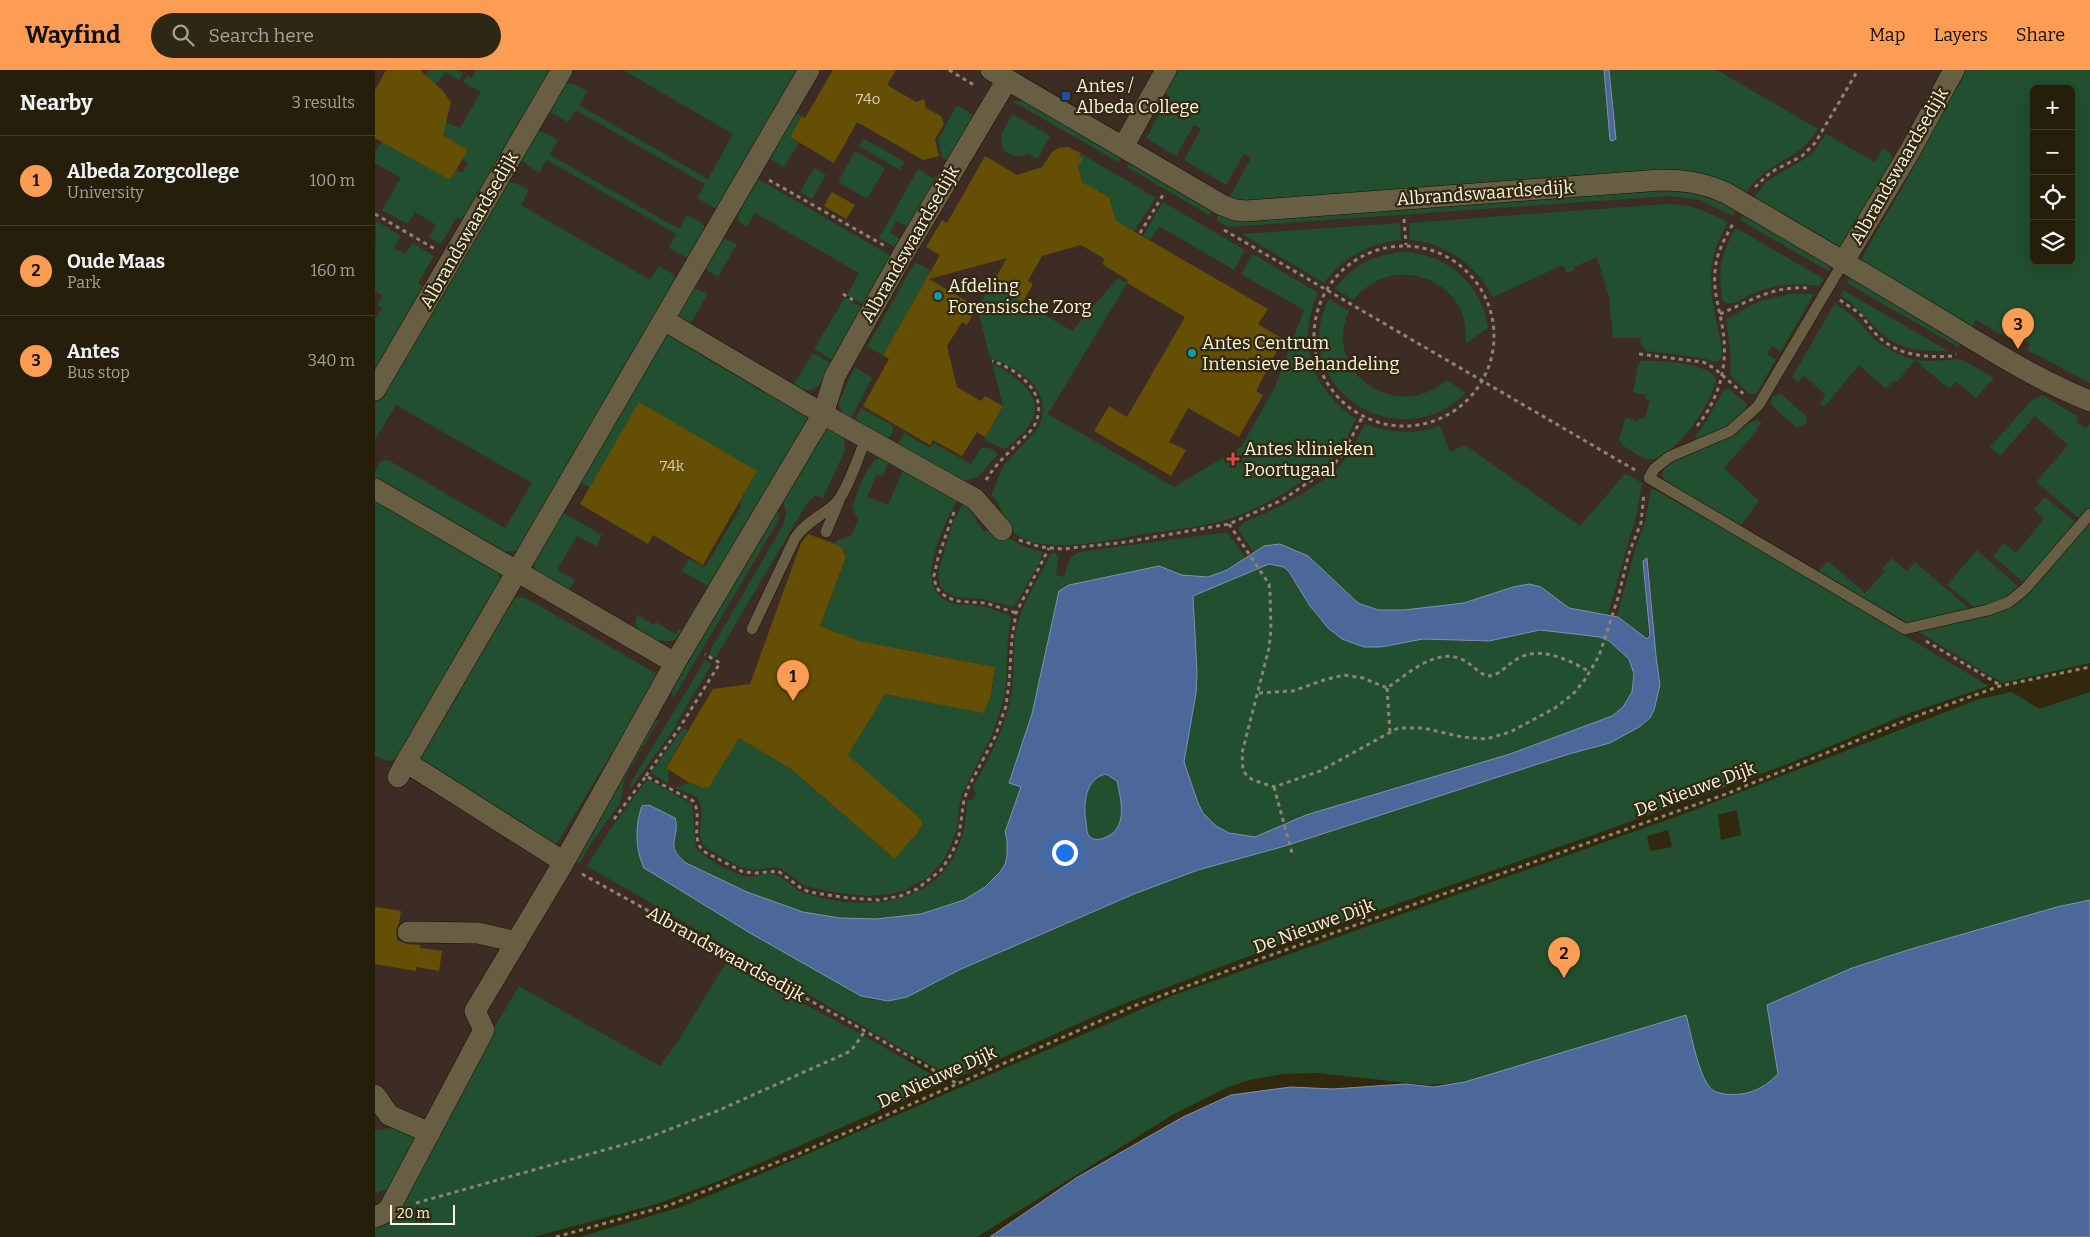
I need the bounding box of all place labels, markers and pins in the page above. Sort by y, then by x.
place label: Antes / Albeda College [1076,75,1199,118]
marker: Antes / Albeda College [1060,90,1072,102]
place label: Afdeling Forensische Zorg [948,275,1091,318]
marker: Afdeling Forensische Zorg [932,290,944,302]
pin: 3 [2002,308,2034,349]
place label: Antes Centrum Intensieve Behandeling [1202,332,1400,375]
marker: Antes Centrum Intensieve Behandeling [1186,347,1198,359]
place label: Antes klinieken Poortugaal [1244,438,1375,481]
marker: Antes klinieken Poortugaal [1226,452,1240,466]
pin: 1 [777,660,809,701]
pin: 2 [1548,937,1580,978]

